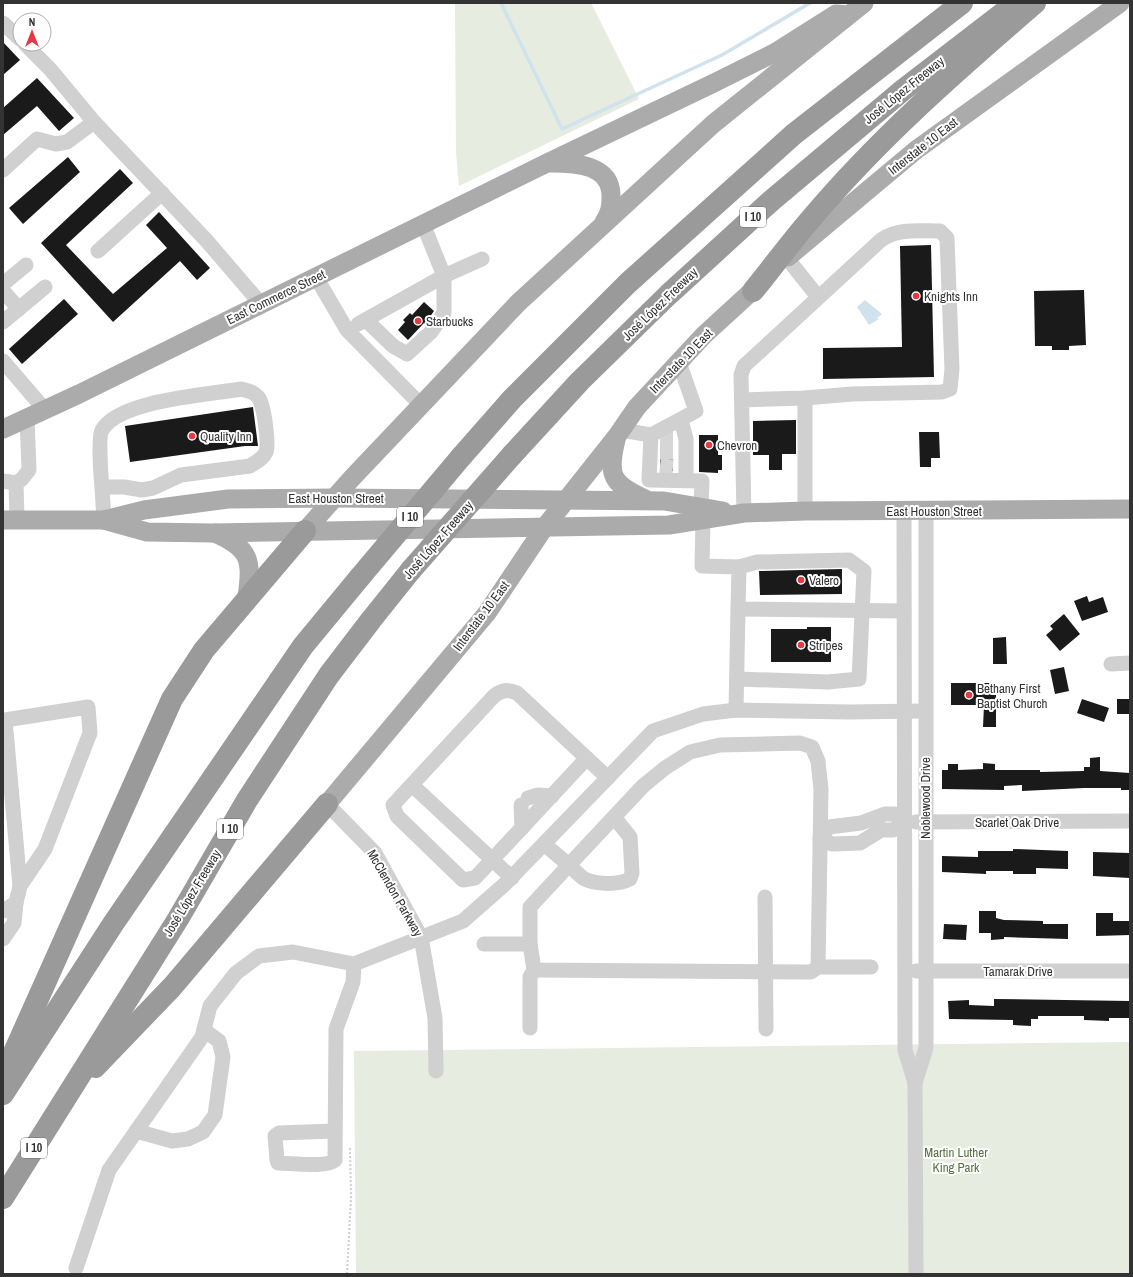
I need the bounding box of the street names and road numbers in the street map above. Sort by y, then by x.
street label: José López Freeway [860,52,948,128]
street label: Interstate 10 East [885,114,961,178]
road number: I 10 [740,207,766,227]
street label: José López Freeway [619,263,702,344]
street label: East Commerce Street [224,266,328,328]
street label: Interstate 10 East [646,325,716,397]
street label: East Houston Street [288,490,384,507]
street label: José López Freeway [399,497,477,583]
street label: East Houston Street [886,503,982,520]
road number: I 10 [397,507,423,527]
street label: Interstate 10 East [449,577,513,654]
street label: Noblewood Drive [917,757,934,839]
street label: Scarlet Oak Drive [975,814,1059,831]
road number: I 10 [217,819,243,839]
street label: José López Freeway [159,846,225,940]
street label: McClendon Parkway [363,846,427,940]
street label: Tamarak Drive [983,963,1053,980]
road number: I 10 [21,1138,47,1158]

